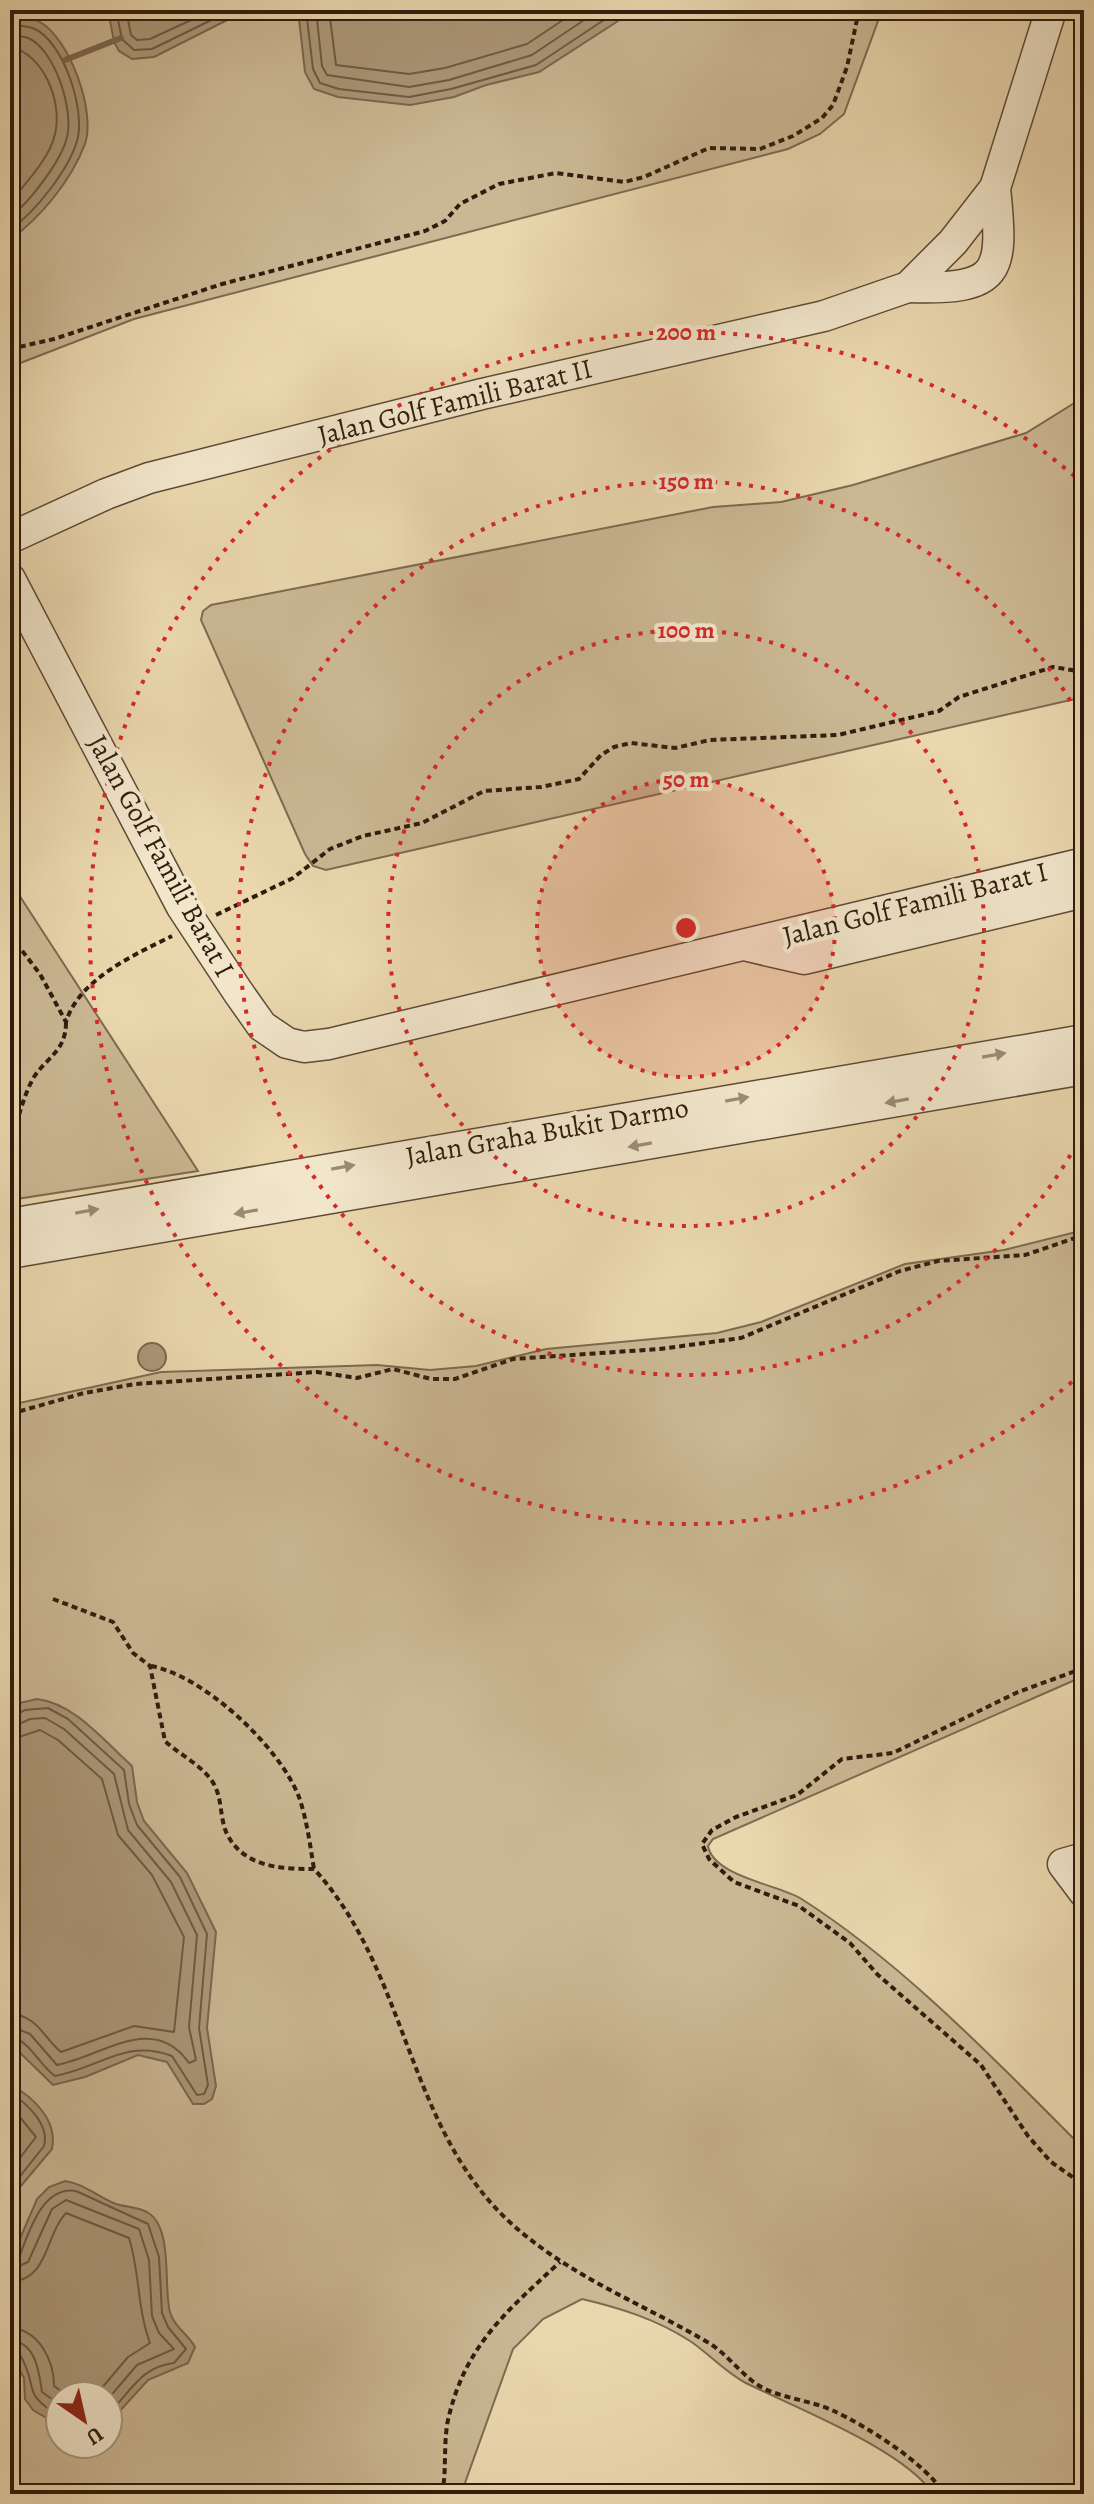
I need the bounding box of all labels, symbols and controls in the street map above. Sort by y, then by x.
text: 200 m [656,316,716,348]
street label: Jalan Golf Famili Barat II [314,349,596,455]
text: 150 m [658,465,714,497]
text: 100 m [657,614,715,646]
street label: Jalan Golf Famili Barat I [79,728,243,984]
text: 50 m [663,763,709,795]
street label: Jalan Golf Famili Barat I [779,853,1051,955]
centre of rings [672,914,700,942]
one-way arrow [981,1049,1006,1061]
street label: Jalan Graha Bukit Darmo [403,1088,691,1176]
one-way arrow [725,1092,750,1105]
one-way arrow [884,1095,909,1108]
one-way arrow [628,1139,653,1151]
one-way arrow [331,1160,356,1172]
one-way arrow [75,1204,100,1216]
one-way arrow [233,1207,258,1219]
north arrow [44,2380,124,2460]
text: U [80,2419,109,2453]

